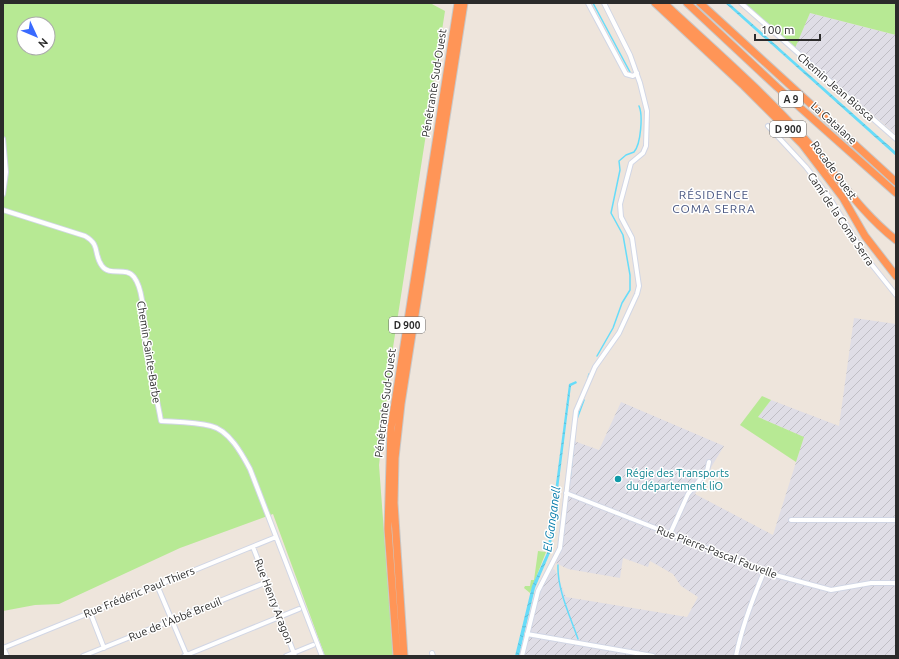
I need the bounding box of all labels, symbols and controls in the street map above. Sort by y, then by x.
north arrow [16,16,56,56]
scale bar [755,16,820,42]
text: 100 m [761,23,794,36]
street label: Pénétrante Sud-Ouest [419,27,449,138]
text: N [36,36,50,50]
street label: Chemin Jean Biosca [795,50,877,124]
road number: A 9 [779,91,803,107]
street label: La Catalane [809,99,859,147]
road number: D 900 [770,121,806,137]
street label: Rocade Ouest [809,139,860,202]
street label: Camí de la Coma Serra [805,170,877,268]
district label: RÉSIDENCE COMA SERRA [672,188,756,215]
street label: Chemin Sainte-Barbe [135,300,163,404]
road number: D 900 [389,317,425,333]
street label: Pénétrante Sud-Ouest [372,347,398,458]
place label: Régie des Transports du département liO [626,467,729,492]
marker: Régie des Transports du département liO [613,474,623,484]
water label: El Ganganell [540,485,563,553]
street label: Rue Pierre-Pascal Fauvelle [655,523,779,581]
street label: Rue Henry Aragon [252,557,296,645]
street label: Rue Frédéric Paul Thiers [82,564,196,620]
street label: Rue de l'Abbé Breuil [127,595,223,643]

